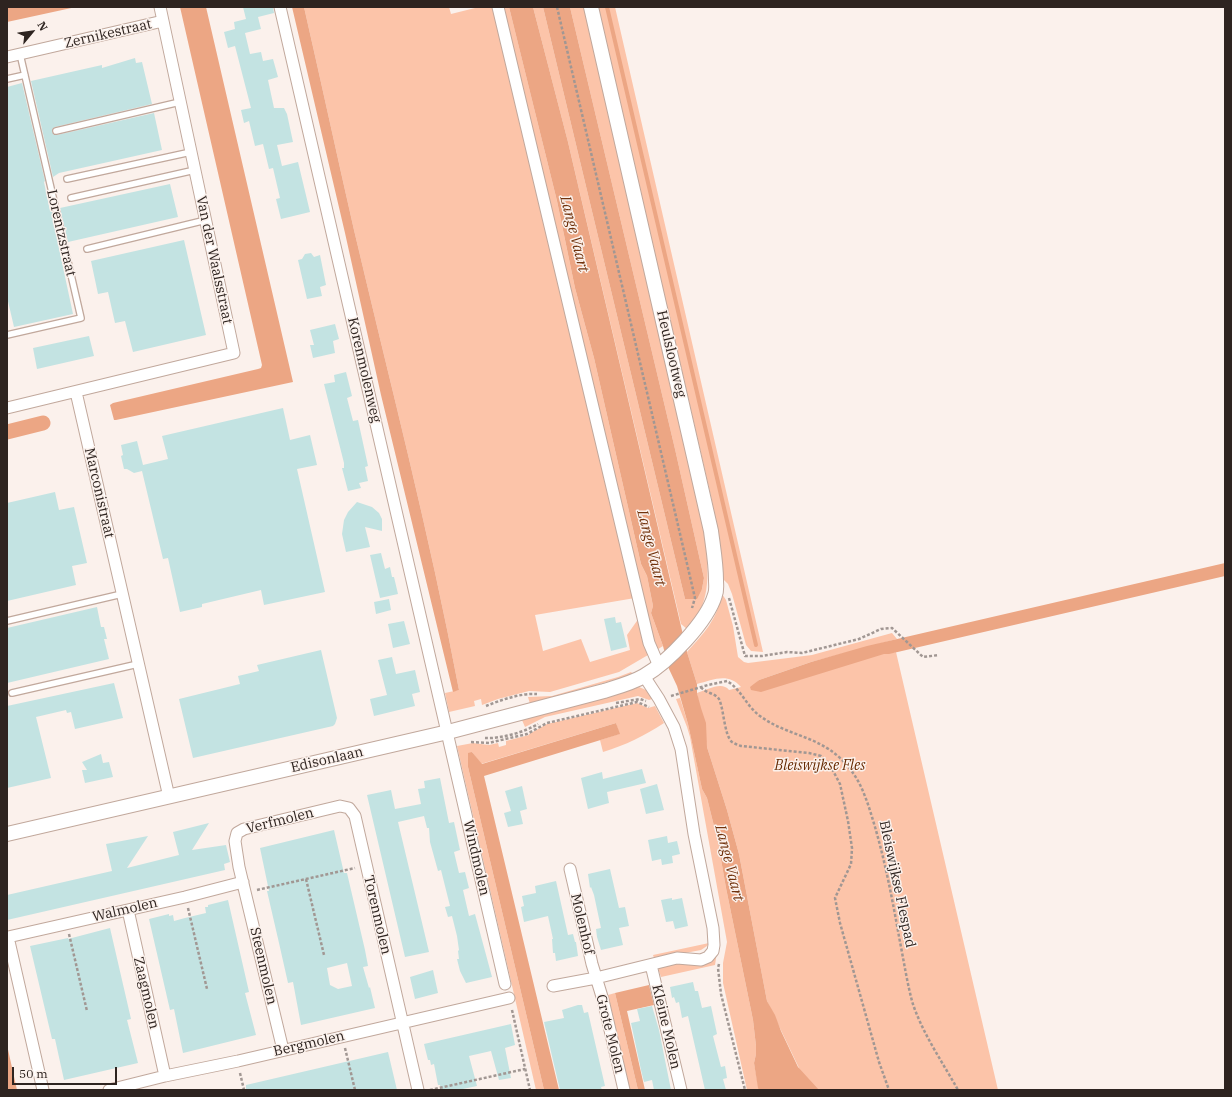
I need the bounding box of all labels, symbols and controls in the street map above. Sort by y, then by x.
north arrow [12,12,52,52]
street label: Zernikestraat [63,16,153,52]
text: N [34,19,51,33]
street label: Lorentzstraat [43,188,79,278]
street label: Van der Waalsstraat [192,194,236,326]
water label: Lange Vaart [556,194,592,274]
street label: Heulslootweg [653,309,689,399]
street label: Korenmolenweg [344,316,384,424]
street label: Marconistraat [80,446,118,540]
water label: Lange Vaart [633,508,669,588]
street label: Edisonlaan [289,744,365,776]
park label: Bleiswijkse Fles [775,758,865,774]
street label: Verfmolen [244,804,316,838]
street label: Windmolen [459,819,493,897]
street label: Bleiswijkse Flespad [875,819,919,949]
water label: Lange Vaart [711,823,747,903]
street label: Torenmolen [360,874,394,956]
street label: Molenhof [567,892,597,956]
street label: Walmolen [91,894,159,926]
street label: Steenmolen [246,926,280,1006]
street label: Zaagmolen [130,955,162,1031]
street label: Kleine Molen [648,983,684,1071]
street label: Grote Molen [592,993,628,1075]
street label: Bergmolen [272,1028,346,1060]
scale bar [14,1059,119,1085]
text: 50 m [19,1066,48,1081]

